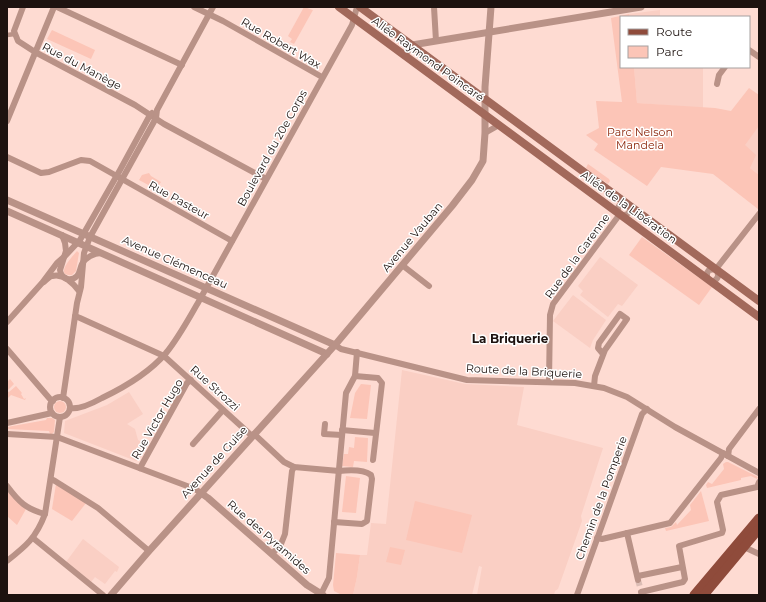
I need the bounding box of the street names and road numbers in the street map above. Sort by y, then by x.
street label: Allée Raymond Poincaré [369,14,487,105]
street label: Rue Robert Wax [239,15,323,72]
street label: Rue du Manège [40,39,124,93]
street label: Boulevard du 20e Corps [234,87,310,209]
street label: Allée de la Libération [578,168,680,246]
street label: Rue Pasteur [146,178,212,222]
street label: Avenue Vauban [379,199,445,275]
street label: Rue de la Garenne [541,210,613,301]
street label: Avenue Clémenceau [120,232,230,292]
street label: Route de la Briquerie [466,361,583,381]
street label: Rue Strozzi [188,362,243,414]
street label: Rue Victor Hugo [128,376,186,462]
street label: Avenue de Guise [178,423,250,501]
street label: Chemin de la Pomperie [572,434,630,562]
street label: Rue des Pyramides [225,497,314,577]

